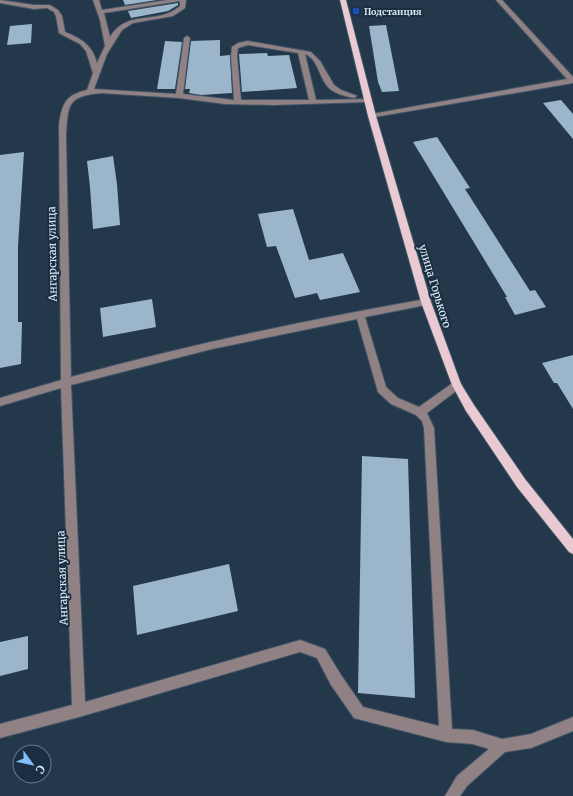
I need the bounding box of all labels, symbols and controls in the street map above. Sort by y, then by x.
marker: Подстанция [351,6,361,16]
place label: Подстанция [364,6,422,17]
street label: Ангарская улица [44,206,60,303]
street label: улица Горького [416,242,455,330]
street label: Ангарская улица [53,530,71,627]
north arrow [12,744,52,784]
text: С [33,763,48,776]

